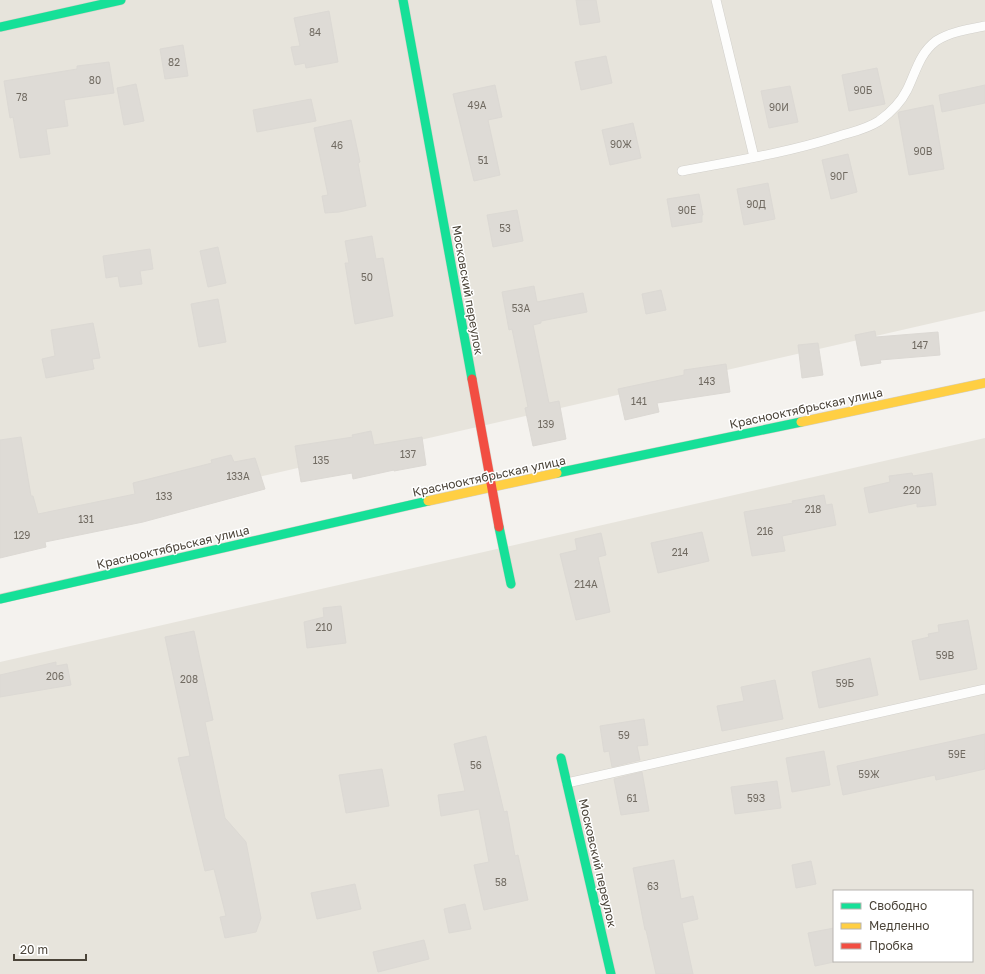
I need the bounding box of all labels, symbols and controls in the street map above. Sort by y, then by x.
house number: 84 [309,26,321,38]
house number: 82 [168,56,180,68]
house number: 80 [89,74,101,86]
house number: 90Б [854,84,873,96]
house number: 78 [16,91,28,103]
house number: 49А [468,99,487,111]
house number: 90И [769,101,789,113]
house number: 90Ж [610,138,632,150]
house number: 46 [331,139,343,151]
house number: 90В [914,145,933,157]
house number: 51 [478,154,488,166]
house number: 90Г [830,170,848,182]
house number: 90Д [746,198,766,210]
house number: 90Е [678,204,696,216]
house number: 53 [499,222,511,234]
street label: Московский переулок [449,224,487,356]
house number: 50 [361,271,373,283]
house number: 53А [512,302,530,314]
house number: 147 [912,339,928,351]
house number: 143 [699,375,716,387]
street label: Краснооктябрьская улица [728,384,884,432]
house number: 141 [631,395,647,407]
house number: 139 [538,418,554,430]
house number: 137 [400,448,416,460]
street label: Краснооктябрьская улица [411,452,567,500]
house number: 135 [313,454,329,466]
house number: 133А [226,470,250,482]
house number: 220 [903,484,921,496]
house number: 133 [156,490,172,502]
house number: 218 [805,503,821,515]
house number: 131 [78,513,94,525]
street label: Краснооктябрьская улица [95,522,251,572]
house number: 216 [757,525,773,537]
house number: 129 [14,529,30,541]
house number: 214 [672,546,688,558]
house number: 214А [574,578,598,590]
house number: 210 [316,621,332,633]
house number: 59В [936,649,955,661]
house number: 206 [46,670,64,682]
house number: 208 [180,673,198,685]
house number: 59Б [836,677,855,689]
house number: 59 [618,729,630,741]
house number: 59Е [948,748,966,760]
house number: 56 [470,759,482,771]
house number: 59Ж [858,768,880,780]
house number: 61 [627,792,638,804]
house number: 59З [747,792,765,804]
street label: Московский переулок [576,797,620,929]
house number: 58 [495,876,507,888]
house number: 63 [647,880,659,892]
legend [833,890,973,962]
text: Свободно [869,898,927,913]
text: Медленно [869,918,929,933]
scale bar [14,936,86,962]
text: Пробка [869,938,913,953]
text: 20 m [20,942,48,957]

